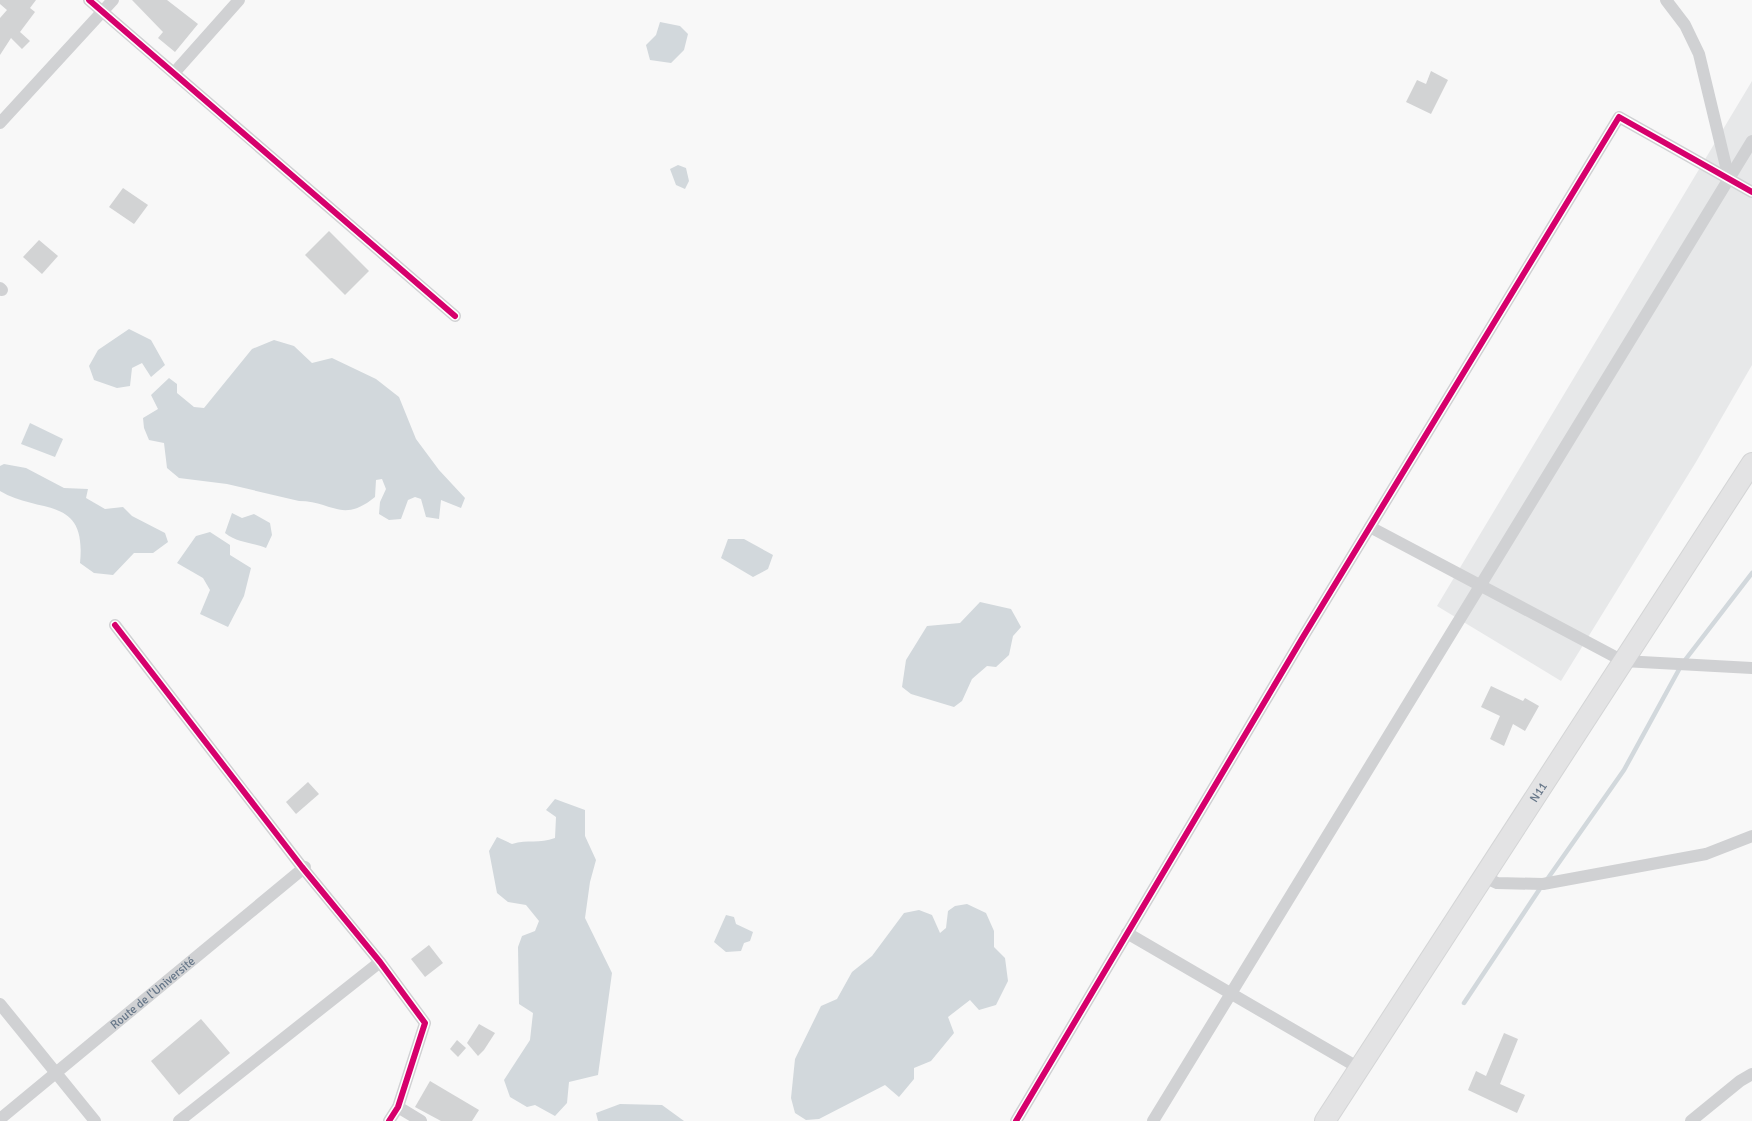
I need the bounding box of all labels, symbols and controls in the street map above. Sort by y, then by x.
street label: N11 [1527,779,1551,805]
street label: Route de l'Université [108,954,198,1033]

